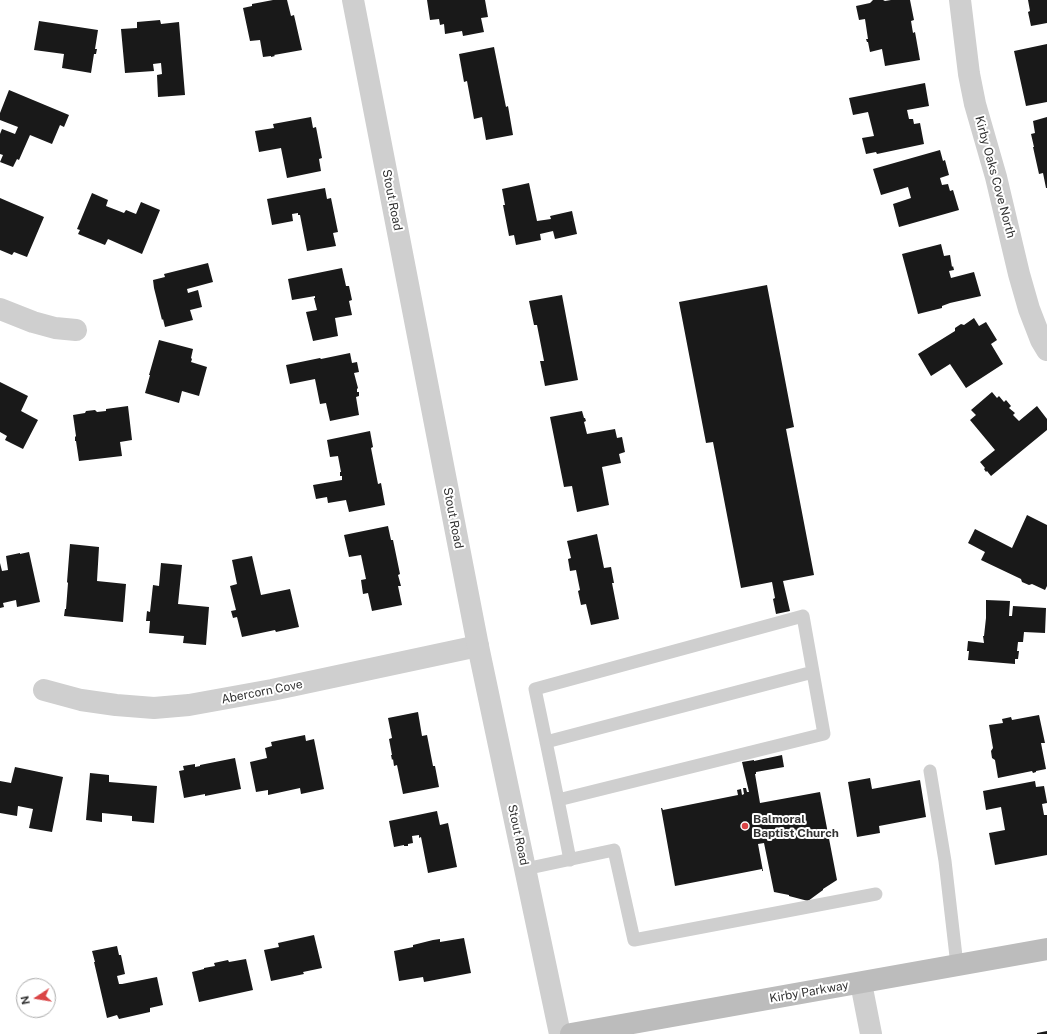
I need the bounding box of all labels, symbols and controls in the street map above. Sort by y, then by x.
street label: Kirby Oaks Cove North [972,114,1018,240]
street label: Stout Road [379,168,405,232]
street label: Stout Road [440,486,466,550]
street label: Abercorn Cove [220,677,304,707]
street label: Stout Road [505,803,531,867]
place label: Balmoral Baptist Church [753,812,839,840]
marker: Balmoral Baptist Church [740,821,750,831]
north arrow [16,978,56,1018]
street label: Kirby Parkway [768,978,850,1006]
text: N [18,995,32,1006]

